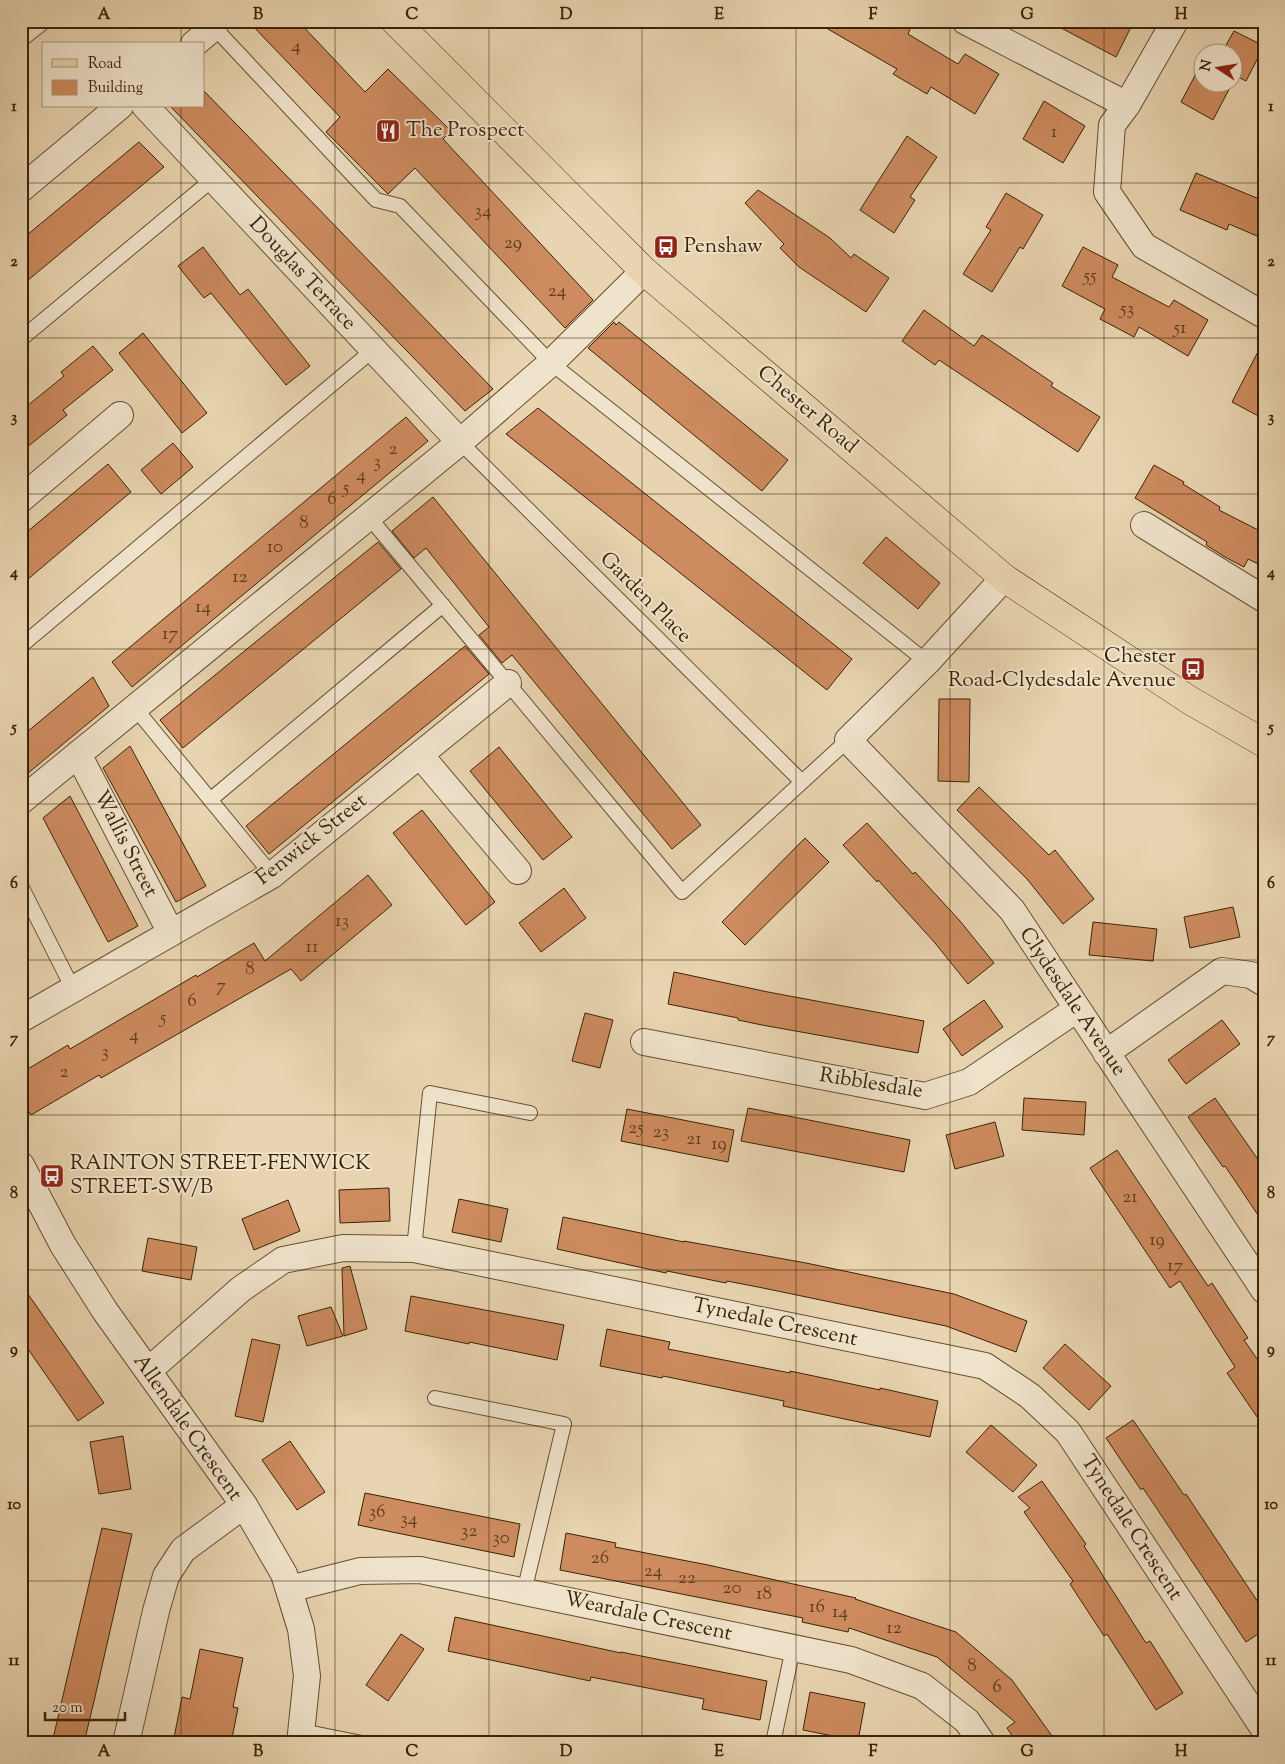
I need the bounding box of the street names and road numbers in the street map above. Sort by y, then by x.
street label: Douglas Terrace [241,210,363,338]
street label: Chester Road [750,359,864,461]
street label: Garden Place [592,545,698,651]
street label: Wallis Street [85,785,165,903]
street label: Fenwick Street [250,787,374,893]
street label: Clydesdale Avenue [1011,921,1133,1083]
street label: Ribblesdale [817,1061,925,1107]
street label: Tynedale Crescent [690,1291,860,1355]
street label: Allendale Crescent [125,1348,249,1508]
street label: Tynedale Crescent [1073,1449,1189,1607]
street label: Weardale Crescent [561,1585,735,1649]

